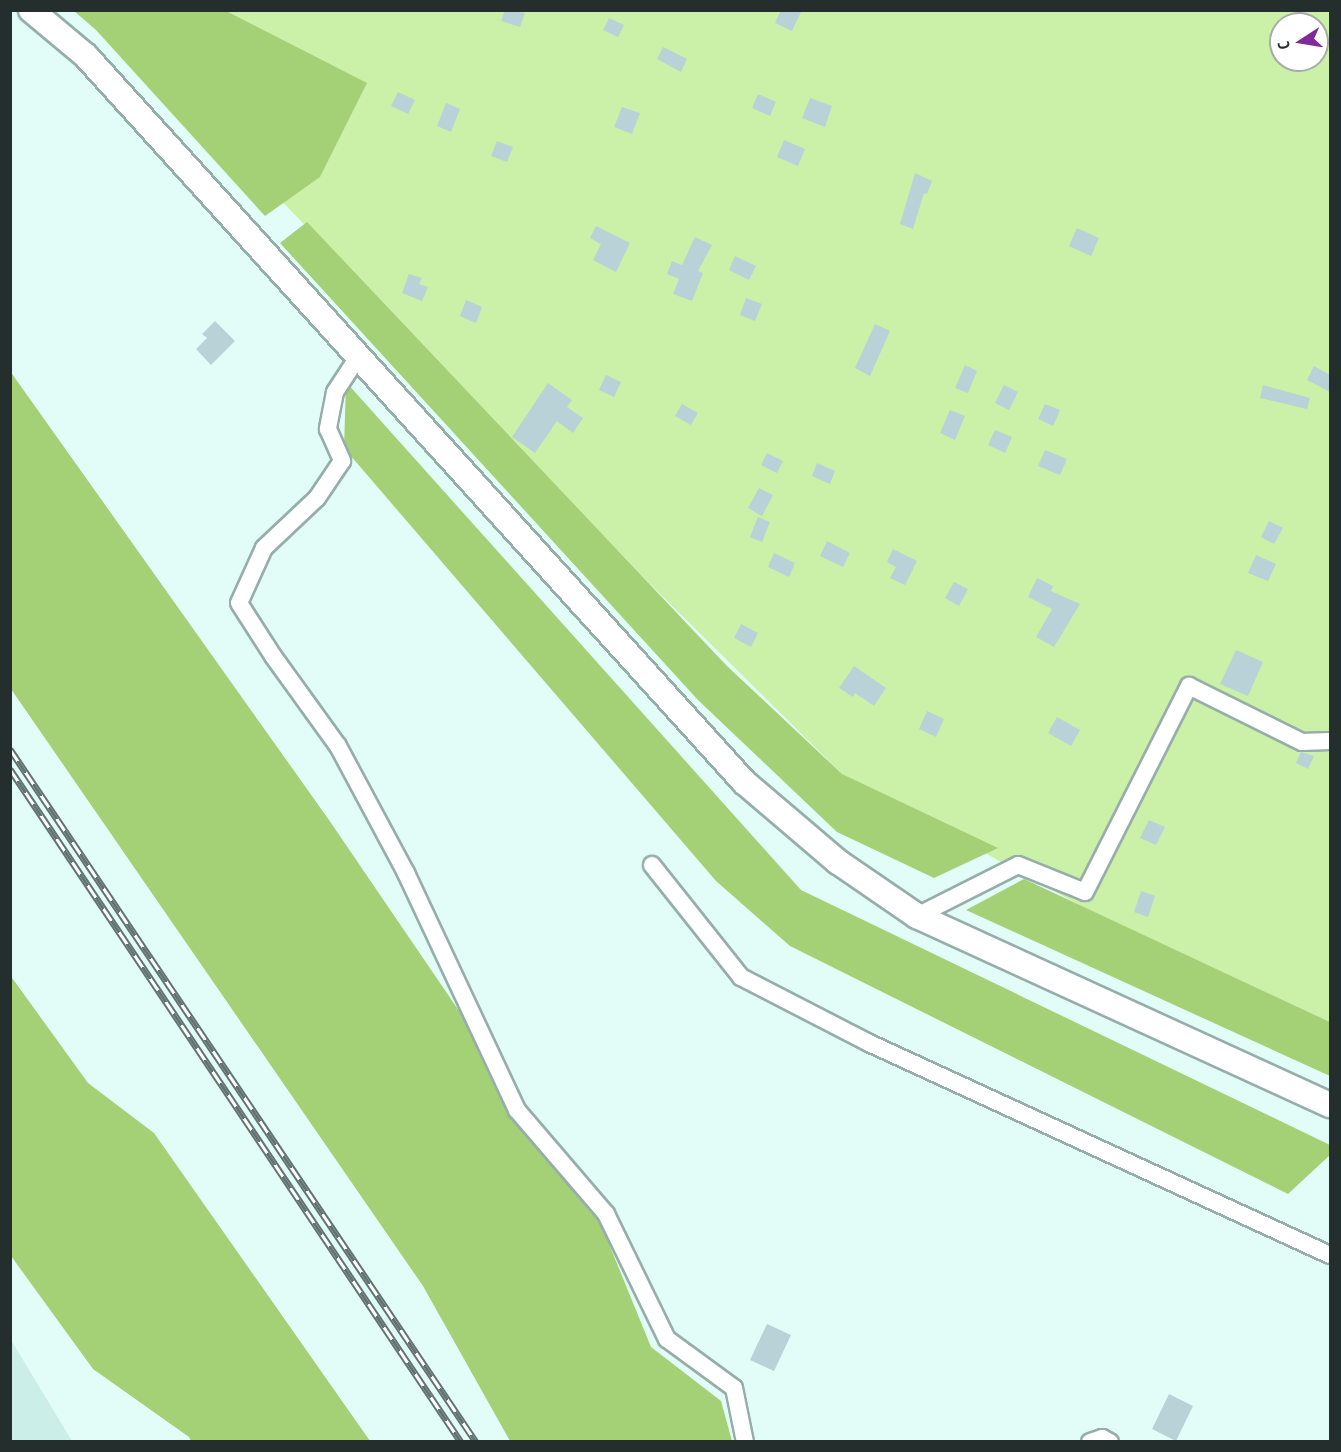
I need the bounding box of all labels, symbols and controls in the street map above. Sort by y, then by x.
north arrow [1269,12,1329,72]
text: С [1273,40,1294,51]

